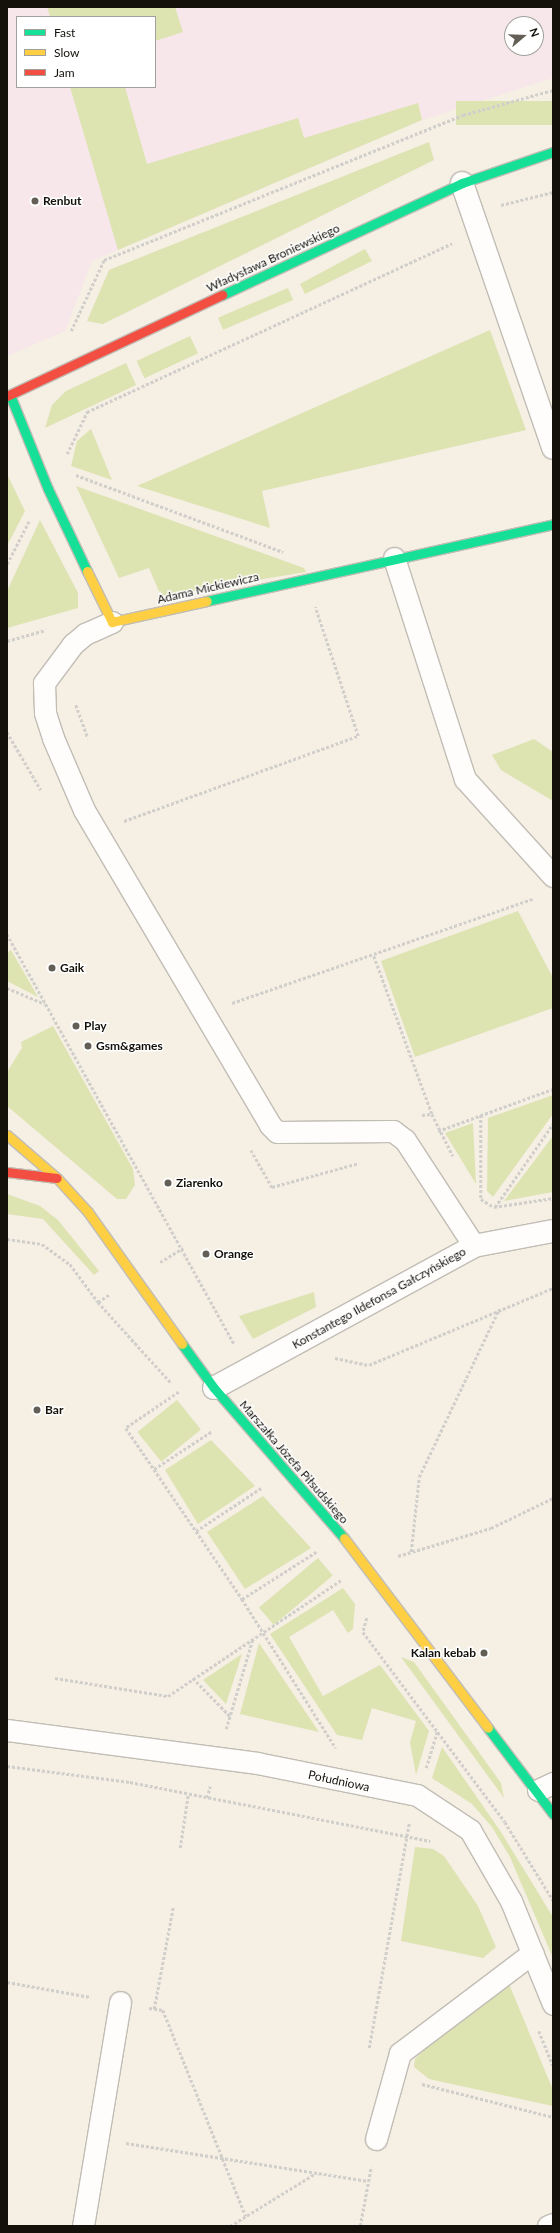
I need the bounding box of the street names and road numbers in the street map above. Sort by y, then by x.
street label: Władysława Broniewskiego [204,221,342,295]
street label: Adama Mickiewicza [156,569,260,607]
street label: Konstantego Ildefonsa Gałczyńskiego [290,1244,468,1352]
street label: Marszałka Józefa Piłsudskiego [236,1397,352,1527]
street label: Południowa [307,1767,371,1795]

